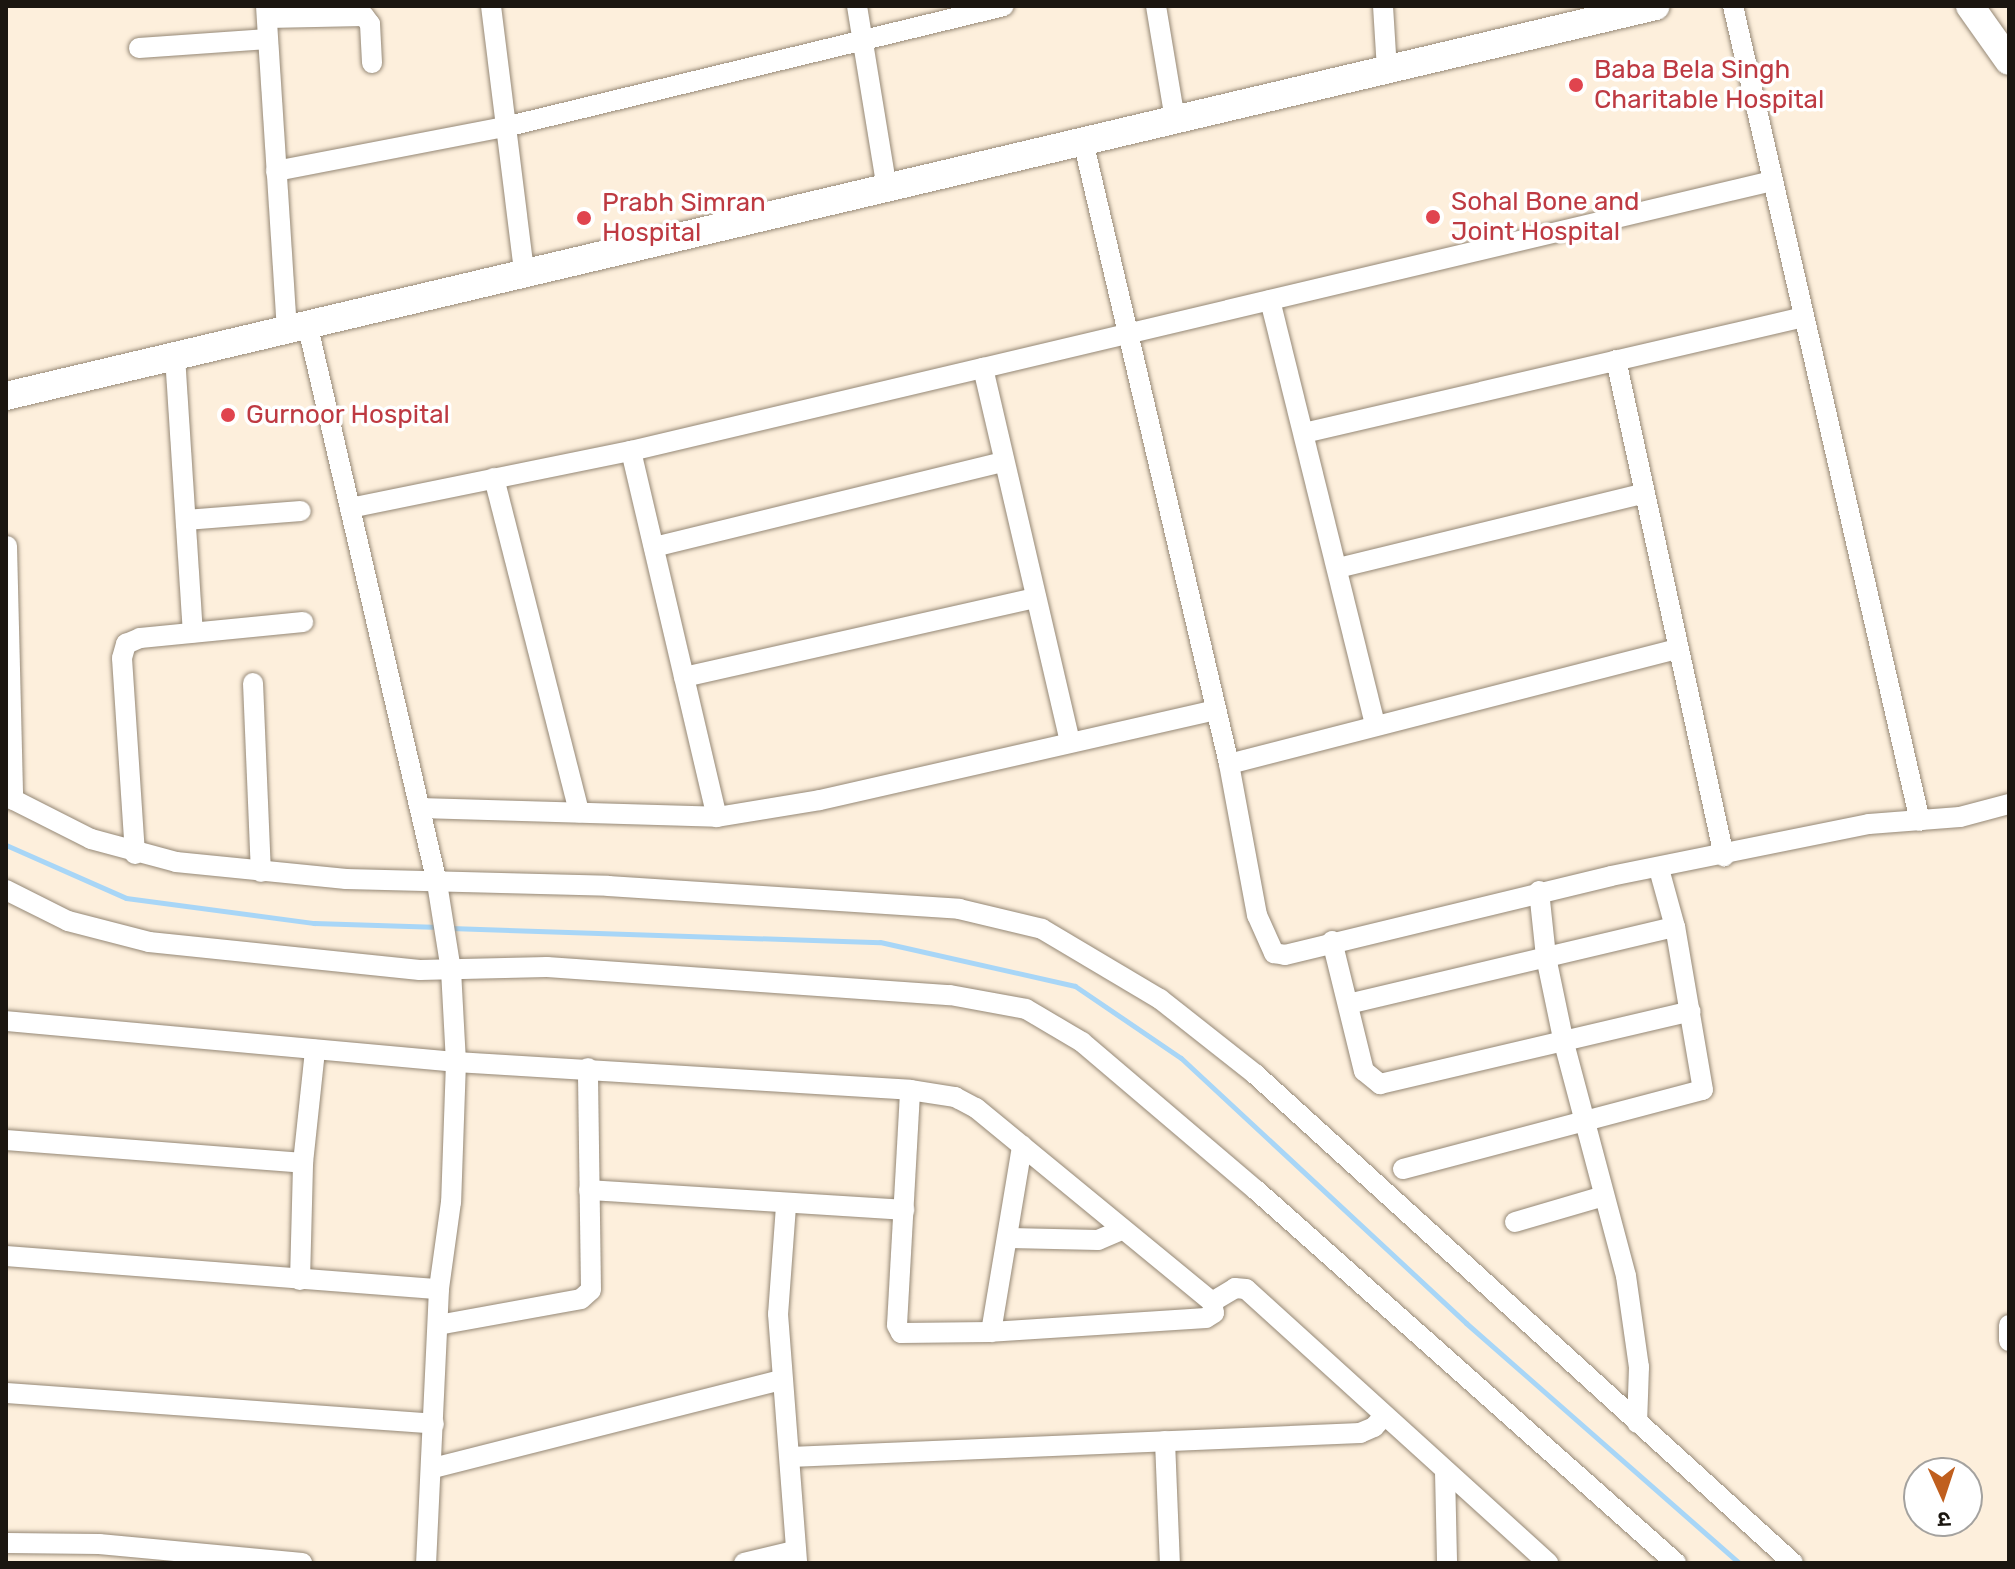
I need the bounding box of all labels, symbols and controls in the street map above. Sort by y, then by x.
place label: Baba Bela Singh Charitable Hospital [1594,54,1824,116]
marker: Baba Bela Singh Charitable Hospital [1565,74,1587,96]
place label: Sohal Bone and Joint Hospital [1451,186,1640,248]
place label: Prabh Simran Hospital [602,187,766,248]
marker: Sohal Bone and Joint Hospital [1422,206,1444,228]
marker: Prabh Simran Hospital [573,207,595,229]
place label: Gurnoor Hospital [246,399,450,431]
marker: Gurnoor Hospital [217,404,239,426]
north arrow [1903,1457,1983,1537]
text: उ [1937,1506,1951,1533]

